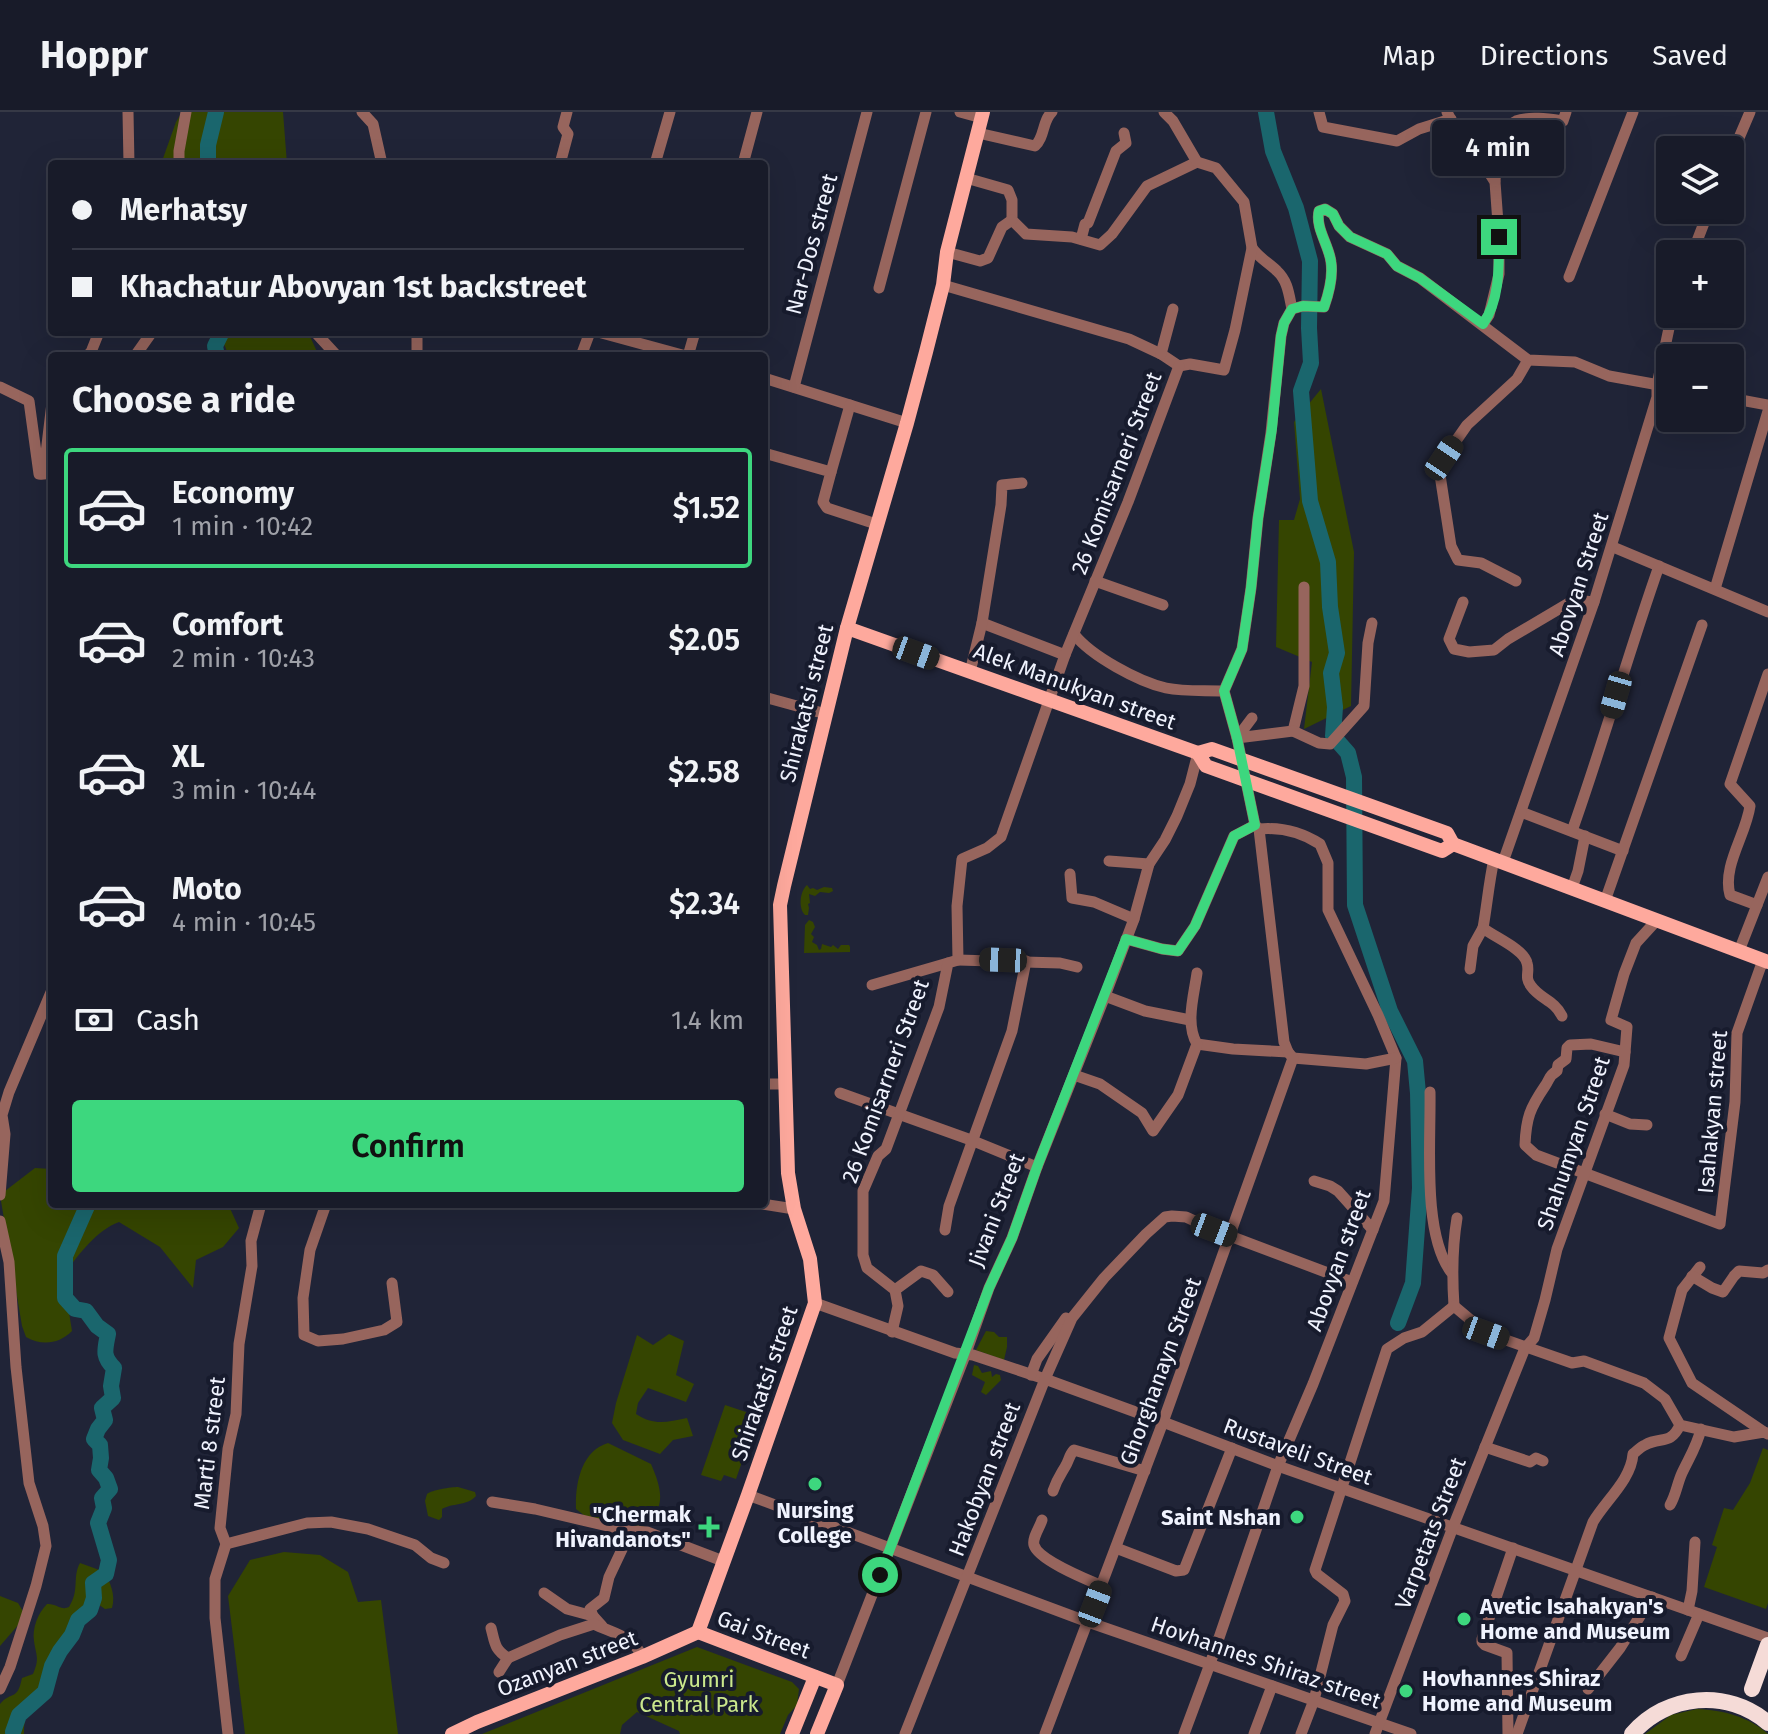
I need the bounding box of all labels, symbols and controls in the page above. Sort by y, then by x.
text: Hoppr [40,32,148,78]
text: Map [1382,39,1436,72]
text: Directions [1480,39,1608,72]
text: Saved [1652,39,1728,72]
callout: 4 min [1433,121,1565,177]
text: 4 min [1465,132,1531,163]
map controls [1656,136,1744,432]
button: layers [1656,136,1744,224]
street label: Nar-Dos street [780,171,843,318]
text: Merhatsy [120,192,247,228]
route end [1481,219,1517,255]
button: + [1656,240,1744,328]
text: Khachatur Abovyan 1st backstreet [120,269,587,305]
button: − [1656,344,1744,432]
street label: 26 Komisarneri Street [1065,368,1168,578]
text: Choose a ride [72,378,295,422]
car [1421,431,1467,485]
icon: car [76,472,148,544]
text: Economy [172,475,294,511]
text: $1.52 [673,490,740,526]
street label: Abovyan Street [1542,509,1615,660]
text: 1 min · 10:42 [172,511,313,542]
icon: car [76,604,148,676]
text: Comfort [172,607,283,643]
street label: Shirakatsi street [774,621,839,785]
text: $2.05 [669,622,740,658]
car [889,634,943,672]
street label: Alek Manukyan street [970,637,1180,736]
text: 2 min · 10:43 [172,643,315,674]
car [1598,669,1634,721]
icon: car [76,736,148,808]
text: XL [172,739,205,775]
text: $2.58 [668,754,740,790]
text: 3 min · 10:44 [172,775,316,806]
icon: car [76,868,148,940]
text: Moto [172,871,242,907]
text: $2.34 [669,886,740,922]
text: 4 min · 10:45 [172,907,316,938]
car [979,947,1027,973]
street label: 26 Komisarneri Street [836,976,935,1187]
icon: cash [72,998,116,1042]
text: Cash [136,1002,200,1038]
text: 1.4 km [671,1005,744,1036]
street label: Isahakyan street [1692,1029,1733,1195]
street label: Shahumyan Street [1531,1053,1616,1234]
button: Confirm [72,1100,744,1192]
street label: Jivani Street [962,1149,1031,1271]
street label: Abovyan street [1300,1186,1377,1335]
car [1187,1210,1241,1250]
street label: Ghorghanayn Street [1114,1274,1207,1469]
street label: Shirakatsi street [725,1302,804,1464]
car [1459,1314,1513,1352]
street label: Marti 8 street [188,1375,231,1511]
street label: Hakobyan street [943,1398,1026,1560]
street label: Rustaveli Street [1220,1412,1376,1491]
street label: Varpetats Street [1389,1453,1472,1613]
marker: Nursing College [806,1475,824,1493]
place label: Nursing College [776,1497,855,1549]
place label: "Chermak Hivandanots" [555,1501,692,1553]
place label: Saint Nshan [1161,1504,1281,1531]
marker: Saint Nshan [1288,1508,1306,1526]
marker: "Chermak Hivandanots" [698,1516,720,1538]
route start [862,1557,898,1593]
car [1075,1577,1115,1631]
place label: Avetic Isahakyan's Home and Museum [1479,1593,1670,1645]
street label: Gai Street [713,1604,814,1665]
street label: Hovhannes Shiraz street [1147,1610,1384,1715]
marker: Avetic Isahakyan's Home and Museum [1455,1610,1473,1628]
street label: Ozanyan street [493,1624,641,1703]
place label: Hovhannes Shiraz Home and Museum [1422,1665,1612,1717]
park label: Gyumri Central Park [639,1666,760,1718]
marker: Hovhannes Shiraz Home and Museum [1397,1682,1415,1700]

